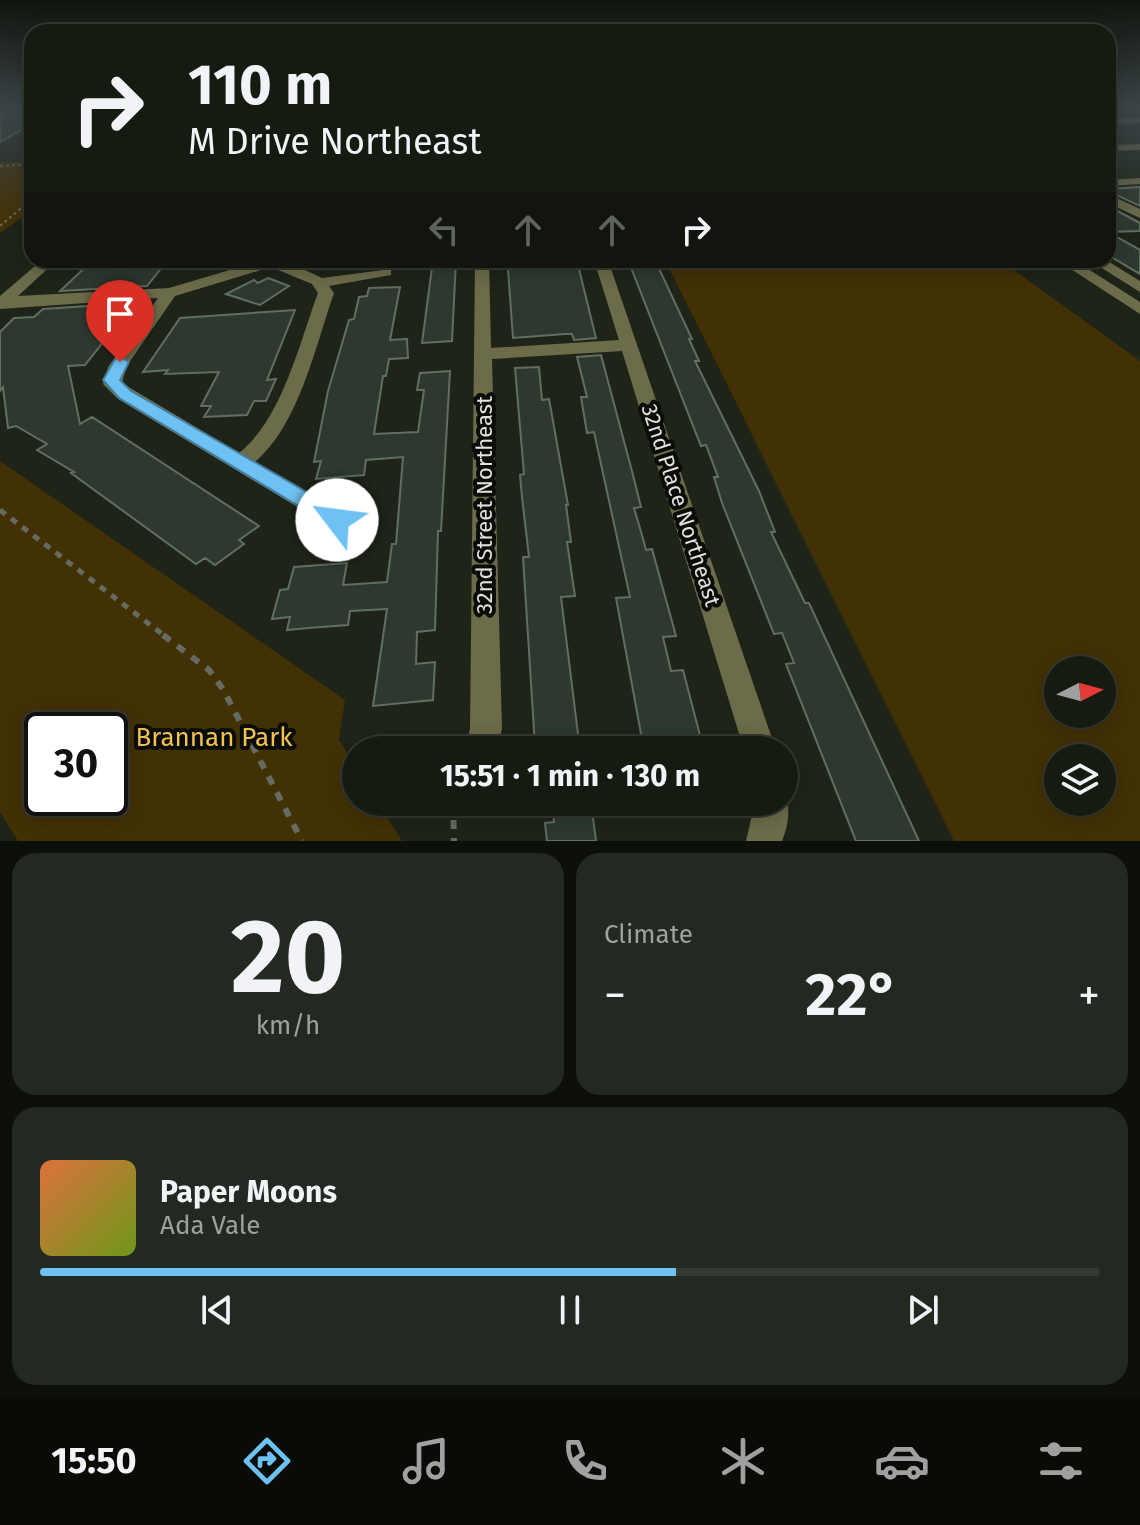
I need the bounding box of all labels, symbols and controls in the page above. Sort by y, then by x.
text: 110 m [188,52,332,119]
icon: right [56,56,160,160]
text: M Drive Northeast [188,120,481,164]
icon: left [422,208,466,252]
icon: ahead [506,208,550,252]
icon: ahead [590,208,634,252]
icon: right [674,208,718,252]
pin [86,280,154,362]
icon: arrive [98,292,142,336]
street label: 32nd Street Northeast [471,396,498,614]
street label: 32nd Place Northeast [636,400,726,610]
position arrow [295,478,379,562]
north arrow [1044,656,1116,728]
map controls [1044,656,1116,816]
speed limit sign: 30 [24,712,128,816]
park label: Brannan Park [136,722,293,753]
button: layers [1044,744,1116,816]
text: 15:51 · 1 min · 130 m [440,758,700,794]
text: 20 [231,895,345,1020]
text: Climate [604,919,693,950]
text: 22° [805,959,899,1031]
text: − [604,969,626,1022]
text: + [1078,969,1100,1022]
text: km/h [256,1010,320,1041]
text: Paper Moons [160,1174,337,1210]
text: Ada Vale [160,1210,260,1241]
icon: previous [195,1288,239,1332]
icon: pause [548,1288,592,1332]
icon: next [901,1288,945,1332]
icon: directions [239,1433,295,1489]
icon: music [398,1433,454,1489]
icon: phone [557,1433,613,1489]
icon: climate [715,1433,771,1489]
icon: car [874,1433,930,1489]
icon: filters [1033,1433,1089,1489]
text: 15:50 [51,1439,137,1483]

